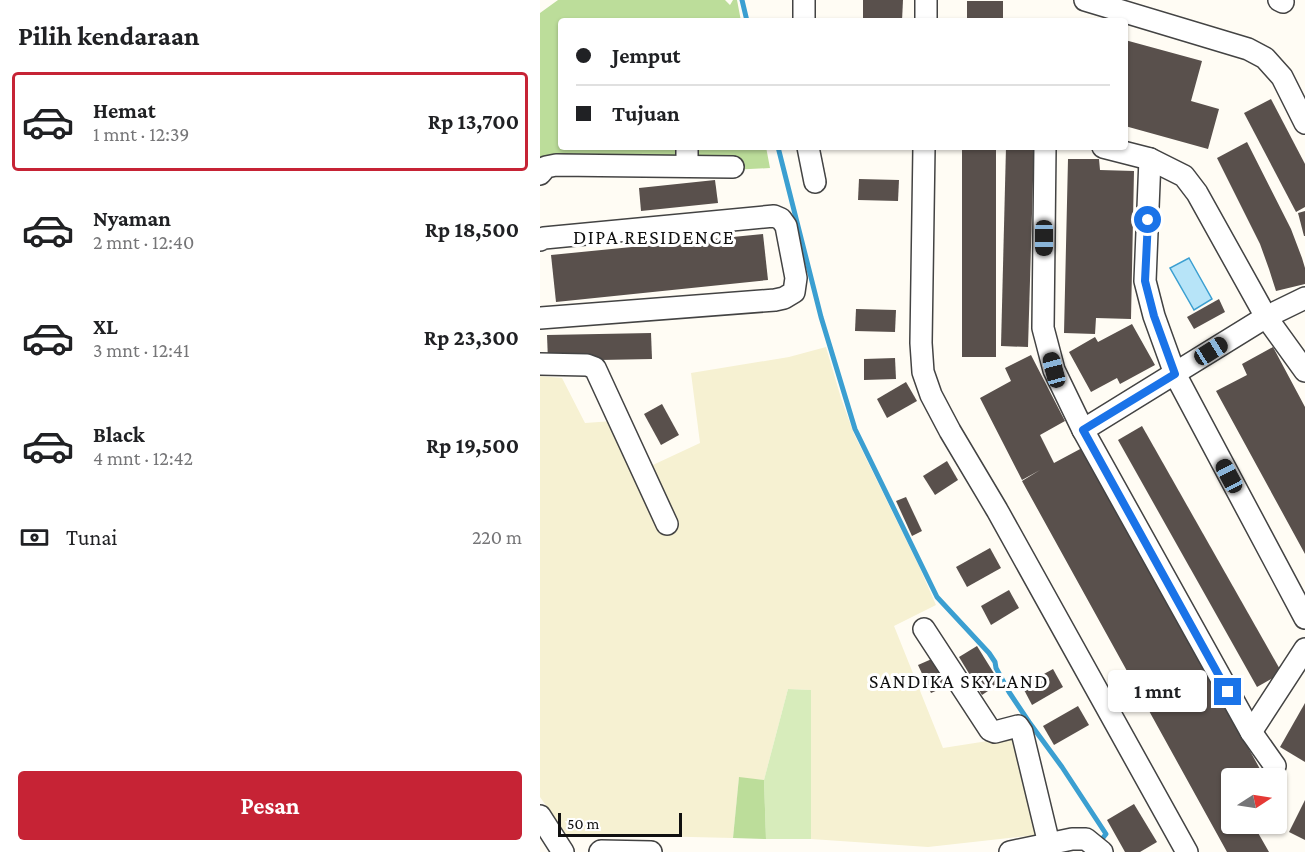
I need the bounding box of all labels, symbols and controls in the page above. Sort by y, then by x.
text: Pilih kendaraan [18,21,200,51]
text: Jemput [612,43,681,68]
icon: car [21,95,75,149]
text: Hemat [93,98,156,123]
text: Tujuan [612,101,680,126]
text: Rp 13,700 [428,109,519,134]
text: 1 mnt · 12:39 [93,123,189,145]
icon: car [21,203,75,257]
text: Nyaman [93,206,171,231]
route start [1134,206,1161,233]
text: Rp 18,500 [425,217,519,242]
car [1035,220,1053,256]
district label: DIPA RESIDENCE [573,226,735,248]
text: 2 mnt · 12:40 [93,231,194,253]
icon: car [21,311,75,365]
text: XL [93,314,118,339]
text: Rp 23,300 [424,325,519,350]
car [1191,334,1231,368]
text: 3 mnt · 12:41 [93,339,190,361]
car [1041,350,1067,390]
icon: car [21,419,75,473]
text: Black [93,422,145,447]
text: Rp 19,500 [426,433,519,458]
text: 4 mnt · 12:42 [93,447,193,469]
car [1213,456,1245,496]
icon: cash [18,521,51,554]
text: Tunai [66,525,117,550]
text: 220 m [472,526,522,548]
district label: SANDIKA SKYLAND [869,670,1049,692]
callout: 1 mnt [1108,671,1207,713]
route end [1214,678,1241,705]
text: 1 mnt [1134,680,1181,702]
north arrow [1221,768,1287,834]
map controls [1221,768,1287,834]
button: Pesan [18,771,522,840]
scale bar [558,810,682,838]
text: 50 m [567,815,599,832]

